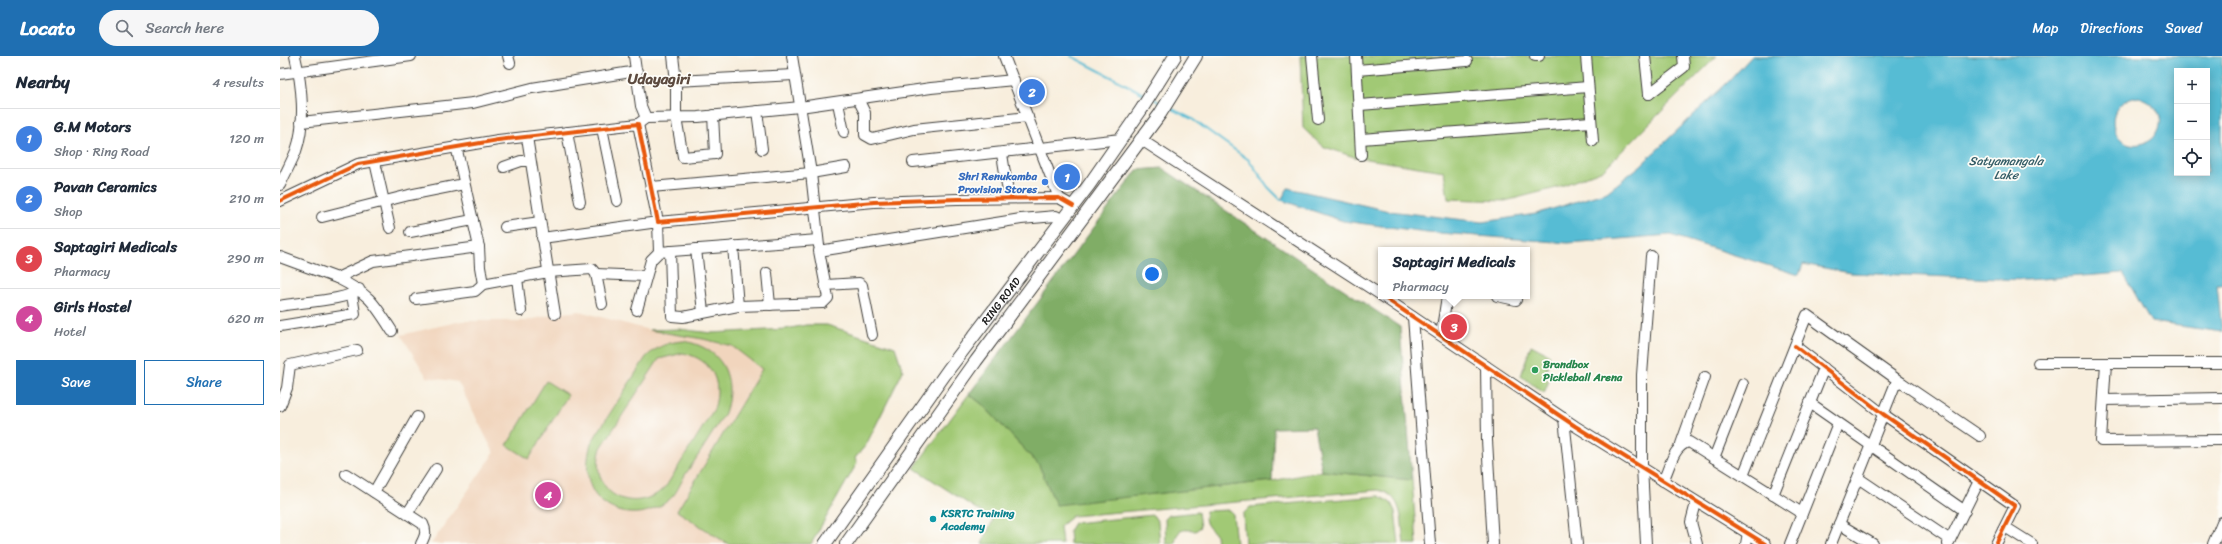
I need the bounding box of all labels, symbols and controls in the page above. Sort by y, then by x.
search box [99,10,379,46]
text: Locato [20,12,75,45]
text: Search here [145,15,224,41]
text: Map [2032,16,2058,41]
text: Directions [2080,16,2143,41]
text: Saved [2165,16,2202,41]
icon: search [113,17,135,39]
district label: Udayagiri [628,66,691,92]
text: Nearby [16,67,70,97]
map controls [2174,68,2210,176]
button: + [2174,68,2210,104]
text: 4 results [212,71,264,94]
pin: 2 [1019,77,1045,107]
button: − [2174,104,2210,140]
text: G.M Motors [54,114,131,140]
text: 1 [26,127,32,150]
text: 120 m [229,127,264,150]
text: Shop · Ring Road [54,140,149,163]
button: locate [2174,140,2210,176]
water label: Satyamangala Lake [1969,150,2045,186]
pin: 1 [1054,162,1080,192]
place label: Shri Renukamba Provision Stores [958,167,1038,199]
text: Pavan Ceramics [54,174,157,200]
marker: Shri Renukamba Provision Stores [1040,177,1050,187]
text: 2 [25,187,33,210]
text: 210 m [229,187,264,210]
text: Shop [54,200,82,223]
text: Saptagiri Medicals [54,234,177,260]
text: 3 [25,247,33,270]
text: 290 m [227,247,264,270]
popup [1378,247,1530,299]
text: Saptagiri Medicals [1392,249,1516,275]
text: Pharmacy [54,260,110,283]
your location [1142,264,1162,284]
street label: RING ROAD [976,272,1025,329]
text: Pharmacy [1392,275,1449,298]
text: Girls Hostel [54,294,131,320]
text: 4 [25,307,33,330]
text: 620 m [228,307,264,330]
pin: 3 [1441,312,1467,342]
text: Hotel [54,320,86,343]
place label: Brandbox Pickleball Arena [1543,355,1623,387]
button: Save [16,360,136,405]
button: Share [144,360,264,405]
marker: Brandbox Pickleball Arena [1530,365,1540,375]
pin: 4 [535,480,561,510]
place label: KSRTC Training Academy [940,504,1015,536]
marker: KSRTC Training Academy [928,514,938,524]

